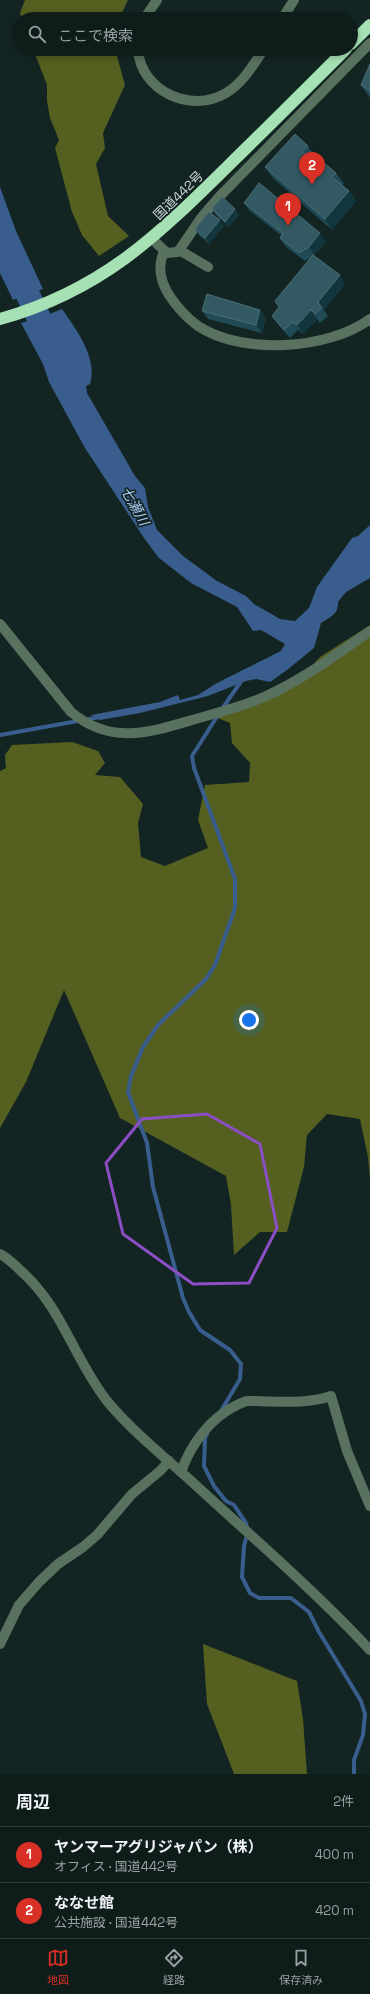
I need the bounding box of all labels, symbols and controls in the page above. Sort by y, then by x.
search box [12,12,358,56]
icon: search [26,23,48,45]
text: ここで検索 [58,26,133,45]
pin: 2 [299,152,325,185]
street label: 国道442号 [150,167,207,223]
pin: 1 [275,193,301,226]
water label: 七瀬川 [117,483,154,530]
your location [239,1010,259,1030]
text: 周辺 [16,1791,50,1813]
text: 2件 [333,1793,354,1810]
text: ヤンマーアグリジャパン（株） [54,1837,263,1856]
text: 1 [26,1846,32,1863]
text: 400 m [315,1846,354,1863]
text: オフィス · 国道442号 [54,1858,178,1875]
text: ななせ館 [54,1893,114,1912]
text: 2 [25,1902,33,1919]
text: 420 m [315,1902,354,1919]
text: 公共施設 · 国道442号 [54,1914,178,1931]
tab: 地図 [47,1947,69,1987]
tab: 経路 [163,1947,185,1987]
tab: 保存済み [279,1947,323,1987]

